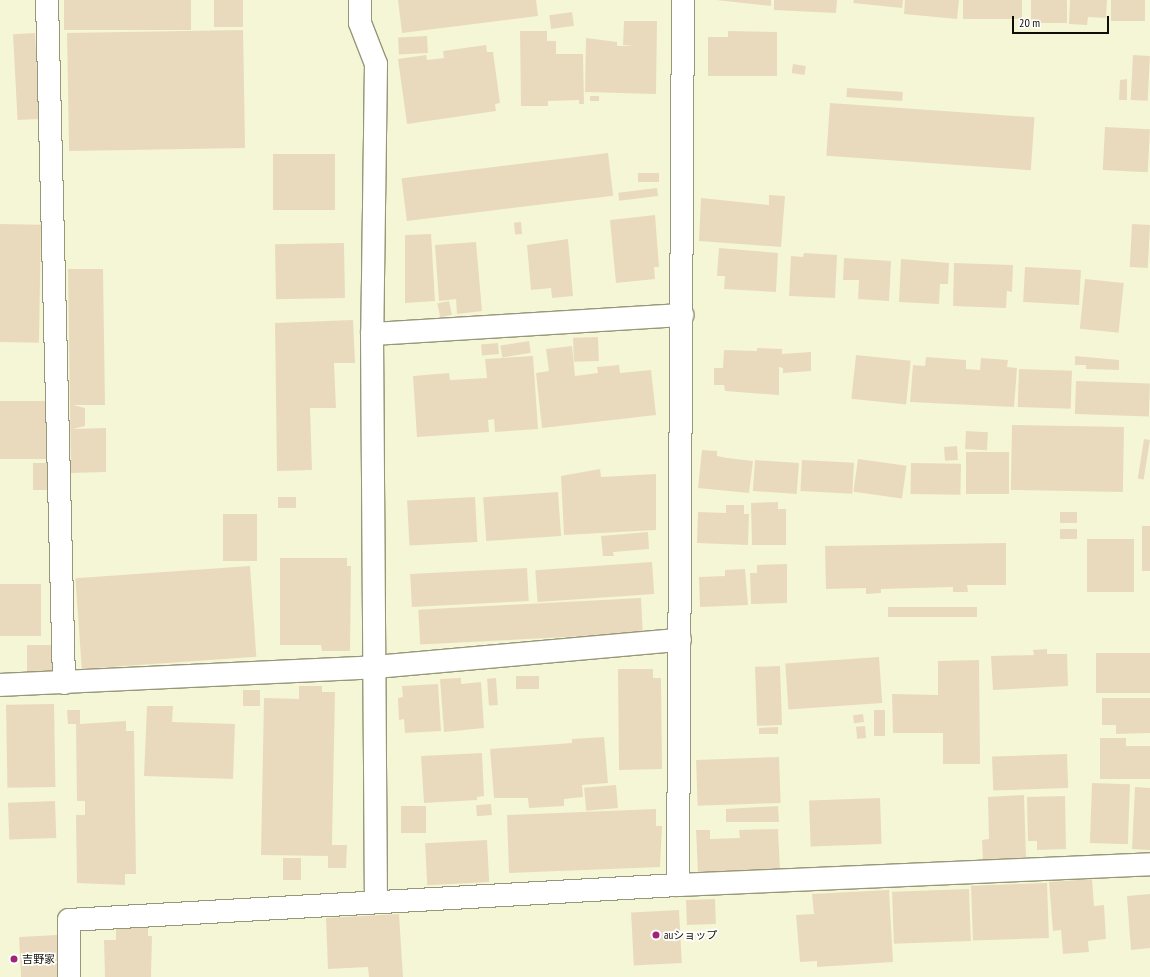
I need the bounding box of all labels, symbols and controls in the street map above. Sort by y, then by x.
scale bar [1014,8,1111,34]
text: 20 m [1019,15,1040,30]
place label: auショップ [664,928,717,942]
marker: auショップ [651,930,661,940]
place label: 吉野家 [22,952,55,966]
marker: 吉野家 [9,954,19,964]

